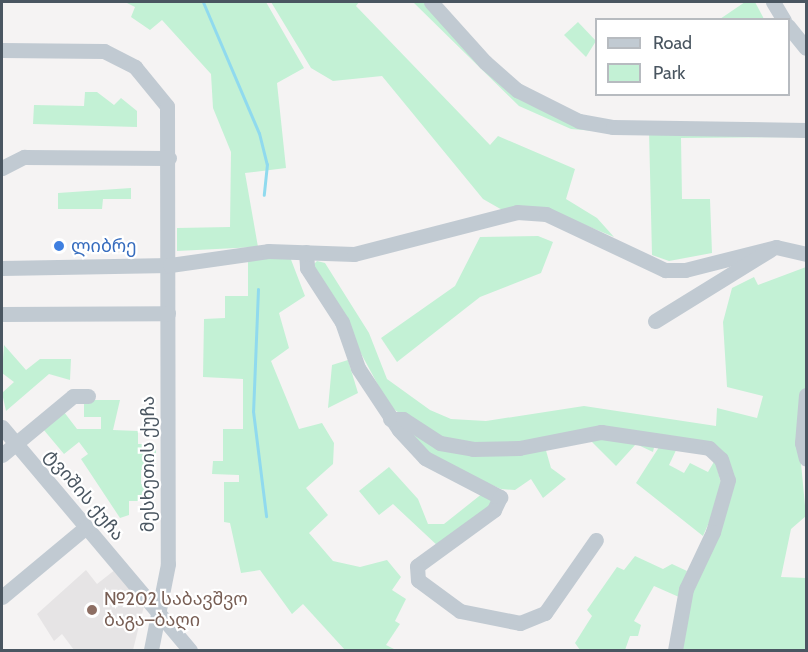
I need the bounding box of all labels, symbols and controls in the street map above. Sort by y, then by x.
legend [595,18,790,96]
text: Road [653,32,692,54]
text: Park [653,62,685,84]
place label: ლიბრე [71,235,137,257]
marker: ლიბრე [52,239,66,253]
street label: მესხეთის ქუჩა [137,396,159,532]
street label: ტვიშის ქუჩა [40,445,128,545]
place label: №202 საბავშვო ბაგა–ბაღი [104,589,248,632]
marker: №202 საბავშვო ბაგა–ბაღი [85,603,99,617]

